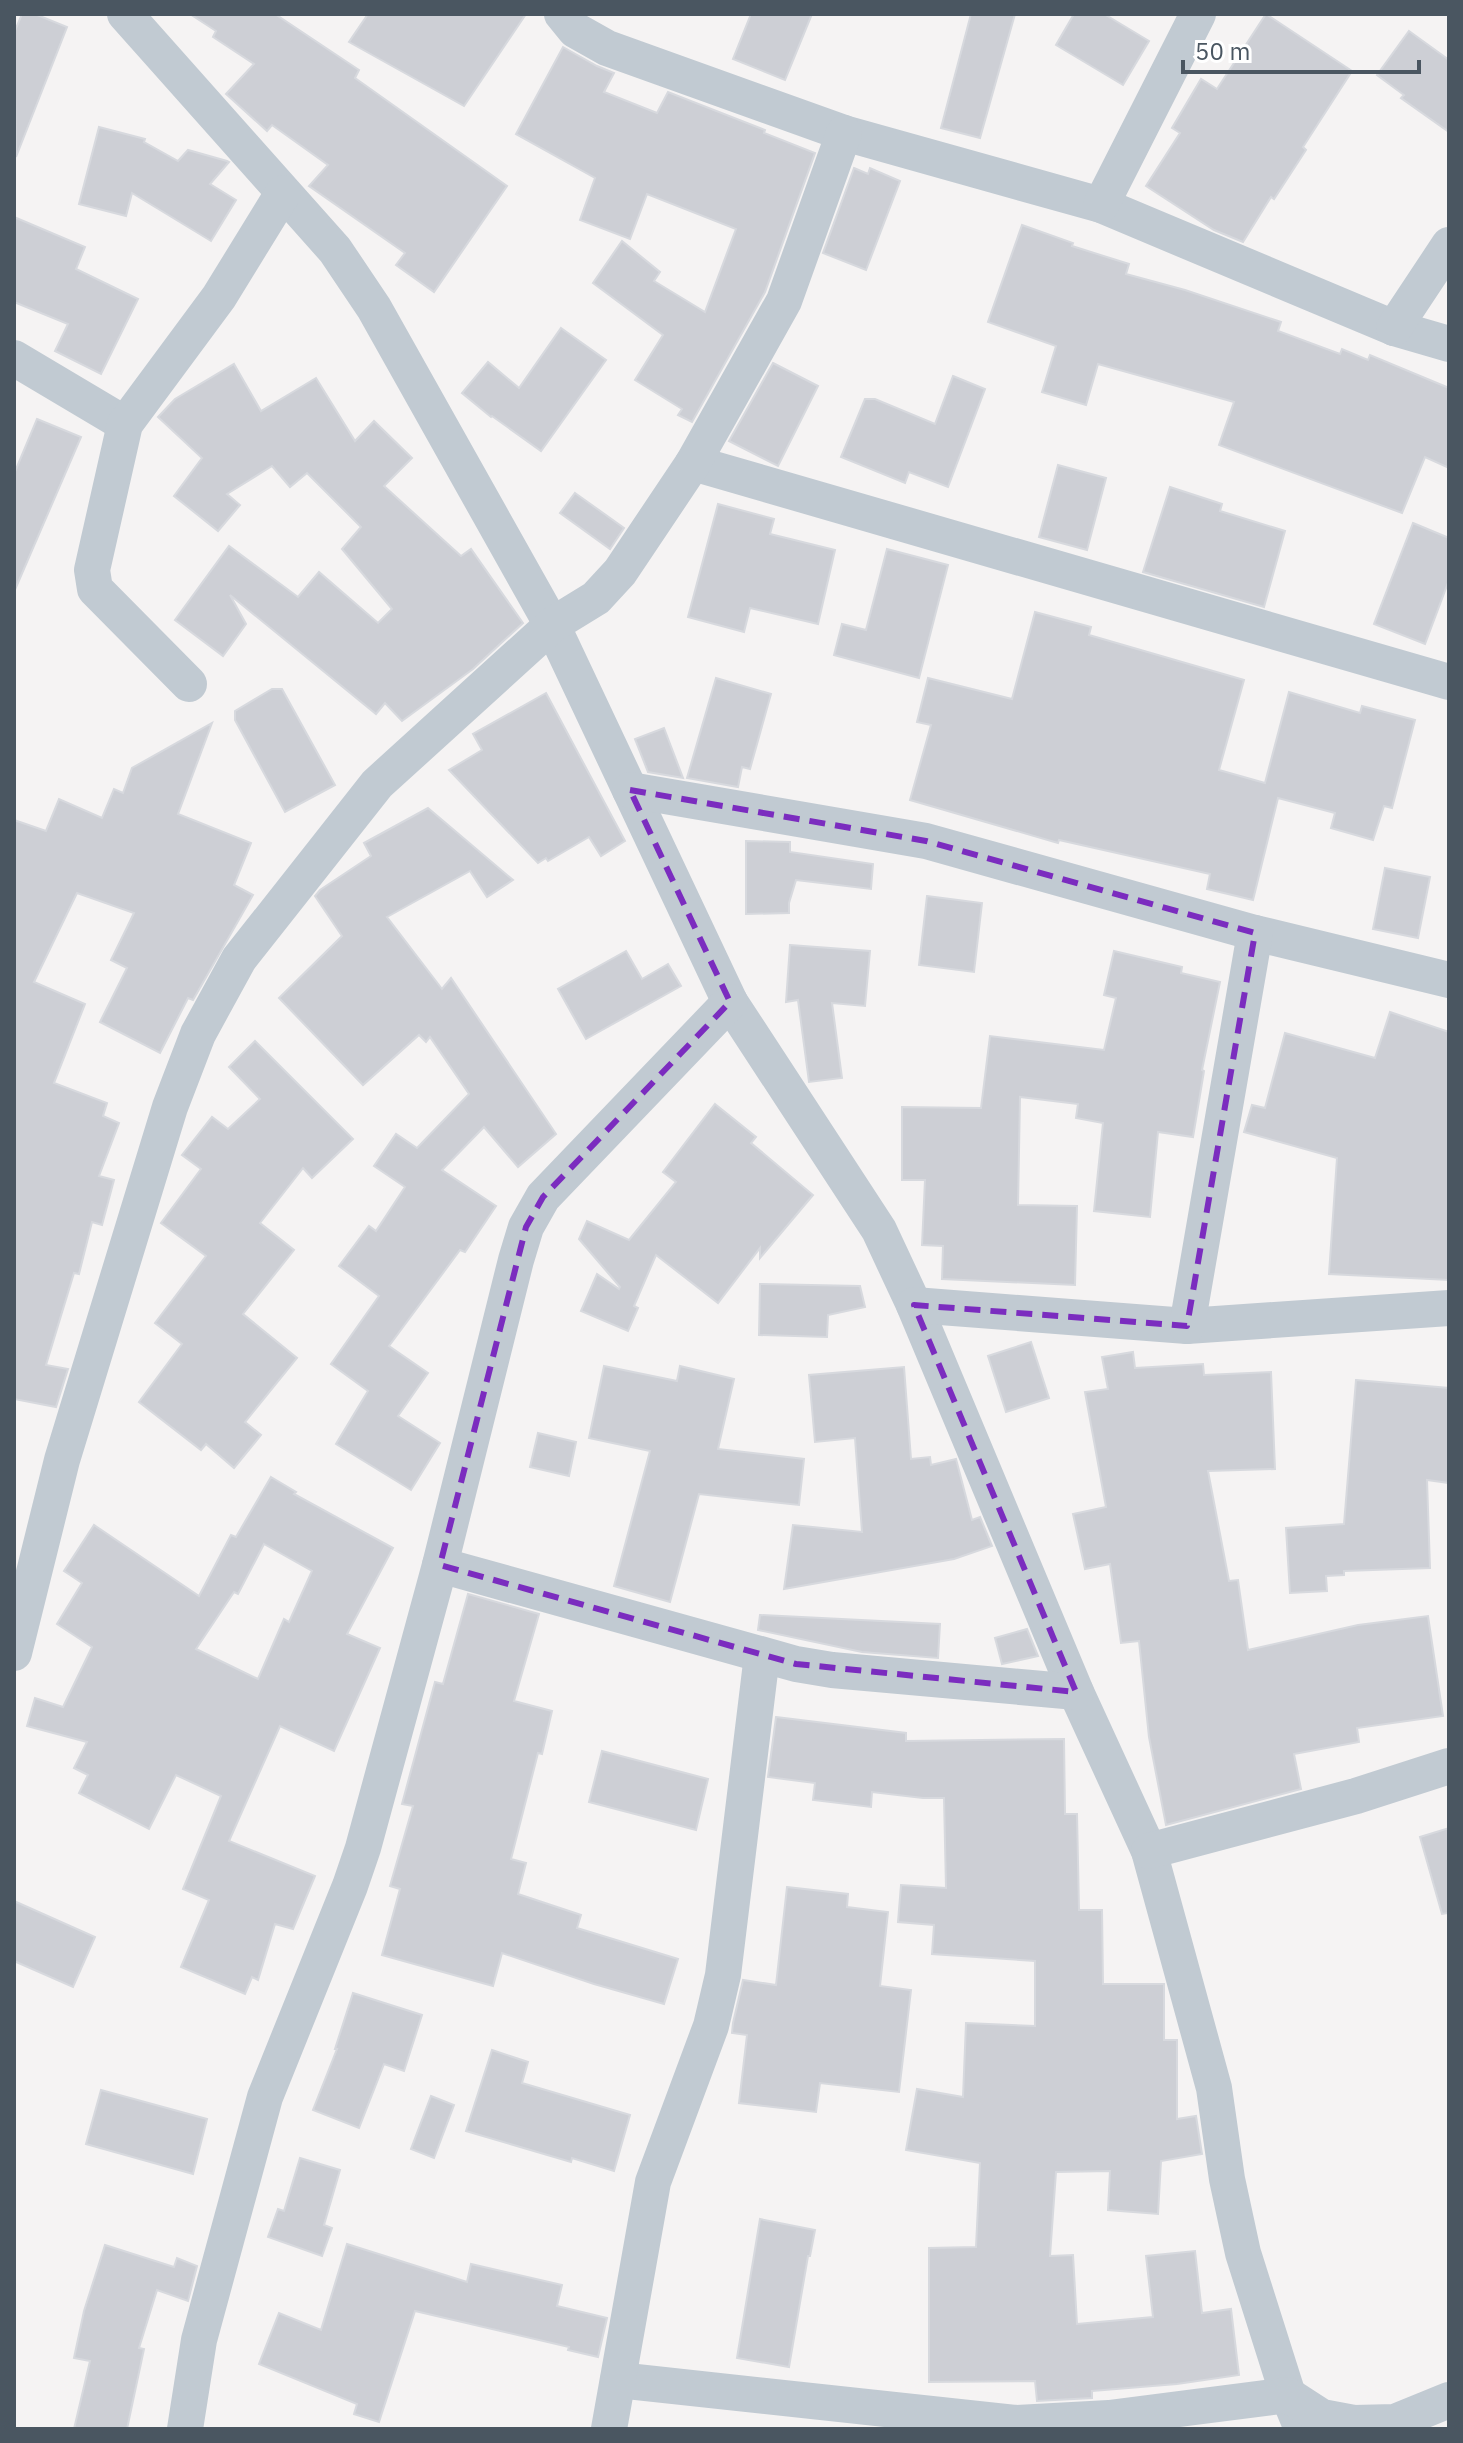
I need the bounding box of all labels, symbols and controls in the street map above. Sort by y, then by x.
scale bar [1183,24,1419,74]
text: 50 m [1195,35,1250,67]

